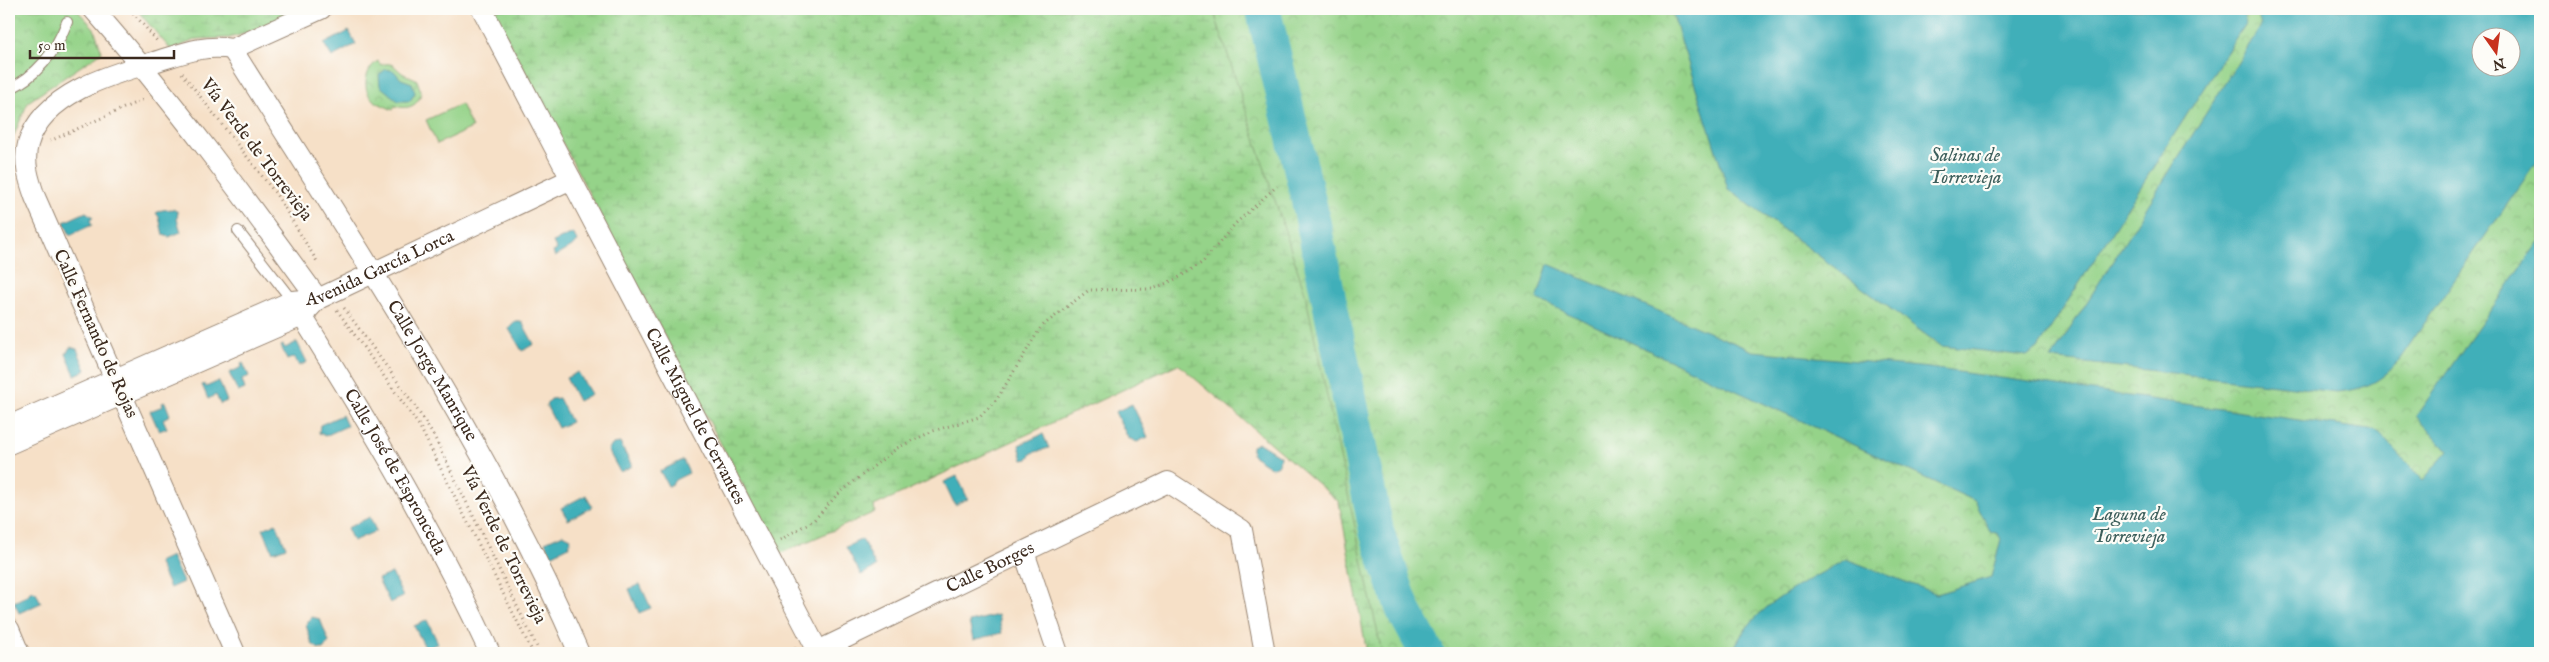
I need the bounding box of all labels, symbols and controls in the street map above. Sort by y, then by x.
scale bar [30,28,174,60]
north arrow [2472,28,2522,78]
text: 50 m [38,36,66,55]
text: N [2491,53,2508,74]
street label: Vía Verde de Torrevieja [194,73,317,226]
water label: Salinas de Torrevieja [1928,144,2002,190]
street label: Avenida García Lorca [304,225,458,311]
street label: Calle Fernando de Rojas [47,246,143,422]
street label: Calle Jorge Manrique [381,296,483,445]
street label: Calle Miguel de Cervantes [640,324,751,509]
street label: Calle José de Espronceda [338,385,451,559]
street label: Vía Verde de Torrevieja [454,461,551,628]
water label: Laguna de Torrevieja [2091,503,2166,549]
street label: Calle Borges [943,537,1038,599]

